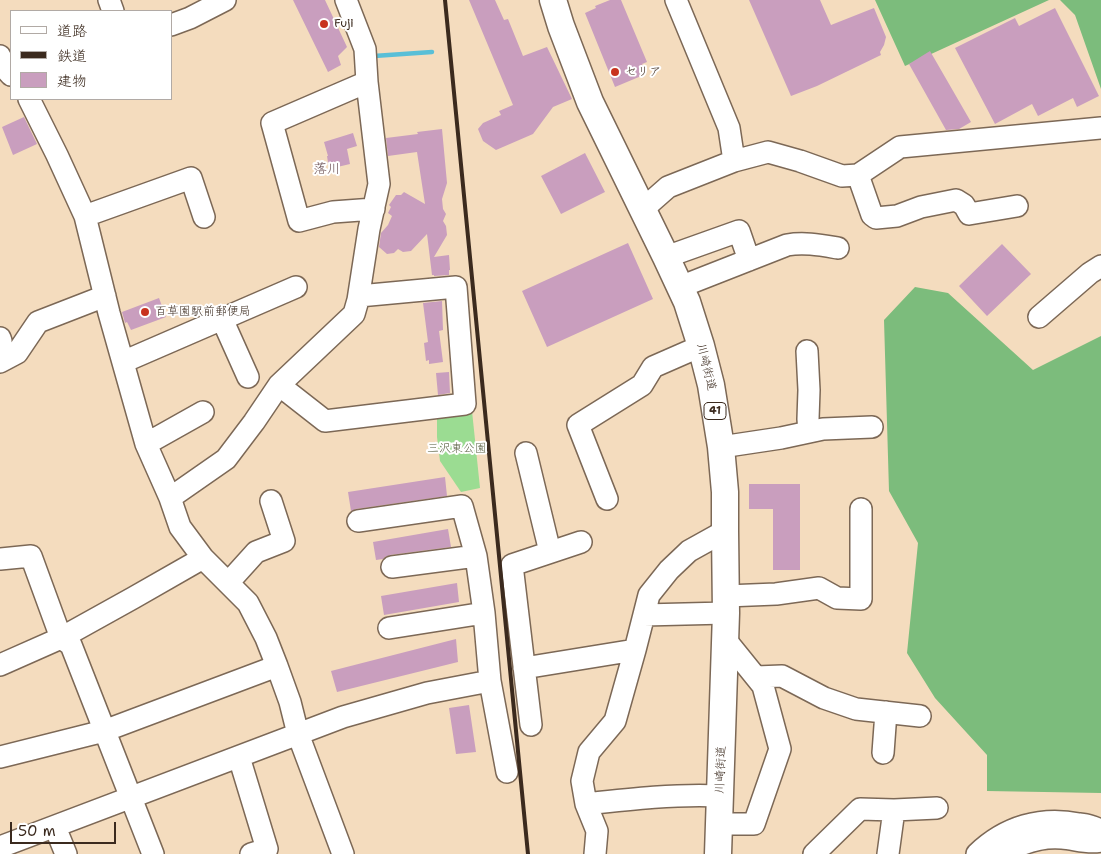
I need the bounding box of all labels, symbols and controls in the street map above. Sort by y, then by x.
legend [10,10,172,100]
place label: Fuji [334,17,354,31]
marker: Fuji [318,18,330,30]
text: 道路 [57,21,87,41]
text: 鉄道 [57,46,87,66]
place label: セリア [625,65,661,79]
marker: セリア [609,66,621,78]
text: 建物 [57,71,87,91]
district label: 落川 [313,161,341,177]
place label: 百草園駅前郵便局 [155,305,251,319]
marker: 百草園駅前郵便局 [139,306,151,318]
street label: 川崎街道 [693,342,719,392]
road number: 41 [704,402,726,420]
park label: 三沢東公園 [427,442,487,456]
street label: 川崎街道 [713,746,729,794]
scale bar [12,812,119,844]
text: 50 m [18,821,56,841]

